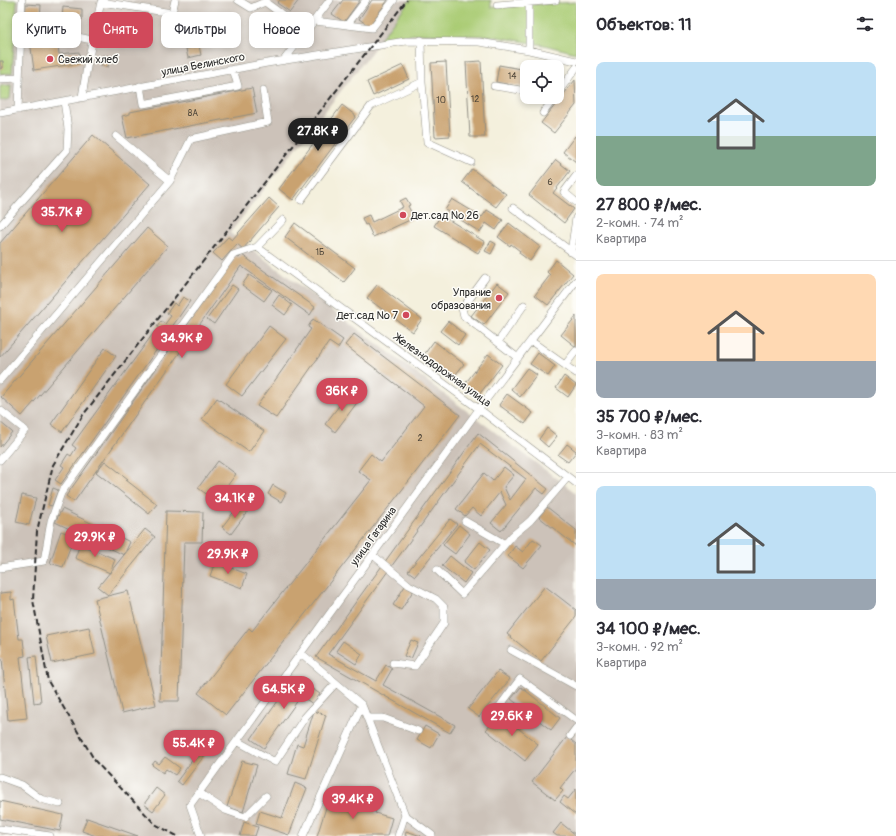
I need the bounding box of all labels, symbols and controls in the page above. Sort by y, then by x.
chip: Купить [12,12,81,48]
chip: Снять [89,12,153,48]
chip: Фильтры [161,12,241,48]
chip: Новое [249,12,314,48]
icon: filters [854,13,876,35]
text: Объектов: 11 [596,14,692,35]
street label: улица Белинского [159,50,246,79]
place label: Свежий хлеб [58,53,119,66]
marker: Свежий хлеб [45,54,55,64]
map controls [520,60,564,104]
button: locate [520,60,564,104]
house number: 14 [508,71,517,82]
icon: home [700,88,772,160]
house number: 12 [471,94,479,105]
house number: 10 [436,95,446,106]
house number: 8А [188,108,198,119]
pin: 27.8K ₽ [281,118,355,152]
text: 27.8K ₽ [297,123,339,139]
house number: 6 [547,177,553,188]
text: 27 800 ₽/мес. [596,194,702,215]
pin: 35.7K ₽ [25,199,99,233]
text: 35.7K ₽ [41,204,83,220]
place label: Дет.сад № 26 [410,209,479,222]
marker: Дет.сад № 26 [398,210,408,220]
text: 2-комн. · 74 m² [596,215,683,231]
text: Квартира [596,231,647,247]
house number: 1Б [316,247,324,258]
place label: Упрание образования [431,286,492,312]
marker: Упрание образования [494,293,504,303]
icon: home [700,300,772,372]
place label: Дет.сад № 7 [336,309,398,322]
marker: Дет.сад № 7 [401,310,411,320]
pin: 34.9K ₽ [145,325,219,359]
text: 34.9K ₽ [161,330,203,346]
street label: Железнодорожная улица [390,330,494,410]
pin: 36K ₽ [314,378,370,412]
text: 36K ₽ [325,383,359,399]
text: 35 700 ₽/мес. [596,406,703,427]
text: 3-комн. · 83 m² [596,427,683,443]
house number: 2 [417,433,423,444]
text: Квартира [596,443,647,459]
pin: 34.1K ₽ [198,485,272,519]
text: 34.1K ₽ [214,490,256,506]
street label: улица Гагарина [347,504,399,569]
icon: home [700,512,772,584]
pin: 29.9K ₽ [58,524,132,558]
text: 29.9K ₽ [74,529,116,545]
pin: 29.9K ₽ [191,541,265,575]
text: 29.9K ₽ [207,546,249,562]
text: 34 100 ₽/мес. [596,618,701,639]
text: 3-комн. · 92 m² [596,639,683,655]
text: Квартира [596,655,647,671]
pin: 64.5K ₽ [247,676,321,710]
text: 64.5K ₽ [262,681,306,697]
pin: 29.6K ₽ [475,703,549,737]
text: 29.6K ₽ [491,708,533,724]
pin: 55.4K ₽ [157,730,231,764]
text: 55.4K ₽ [173,735,215,751]
pin: 39.4K ₽ [316,786,390,820]
text: 39.4K ₽ [332,791,374,807]

